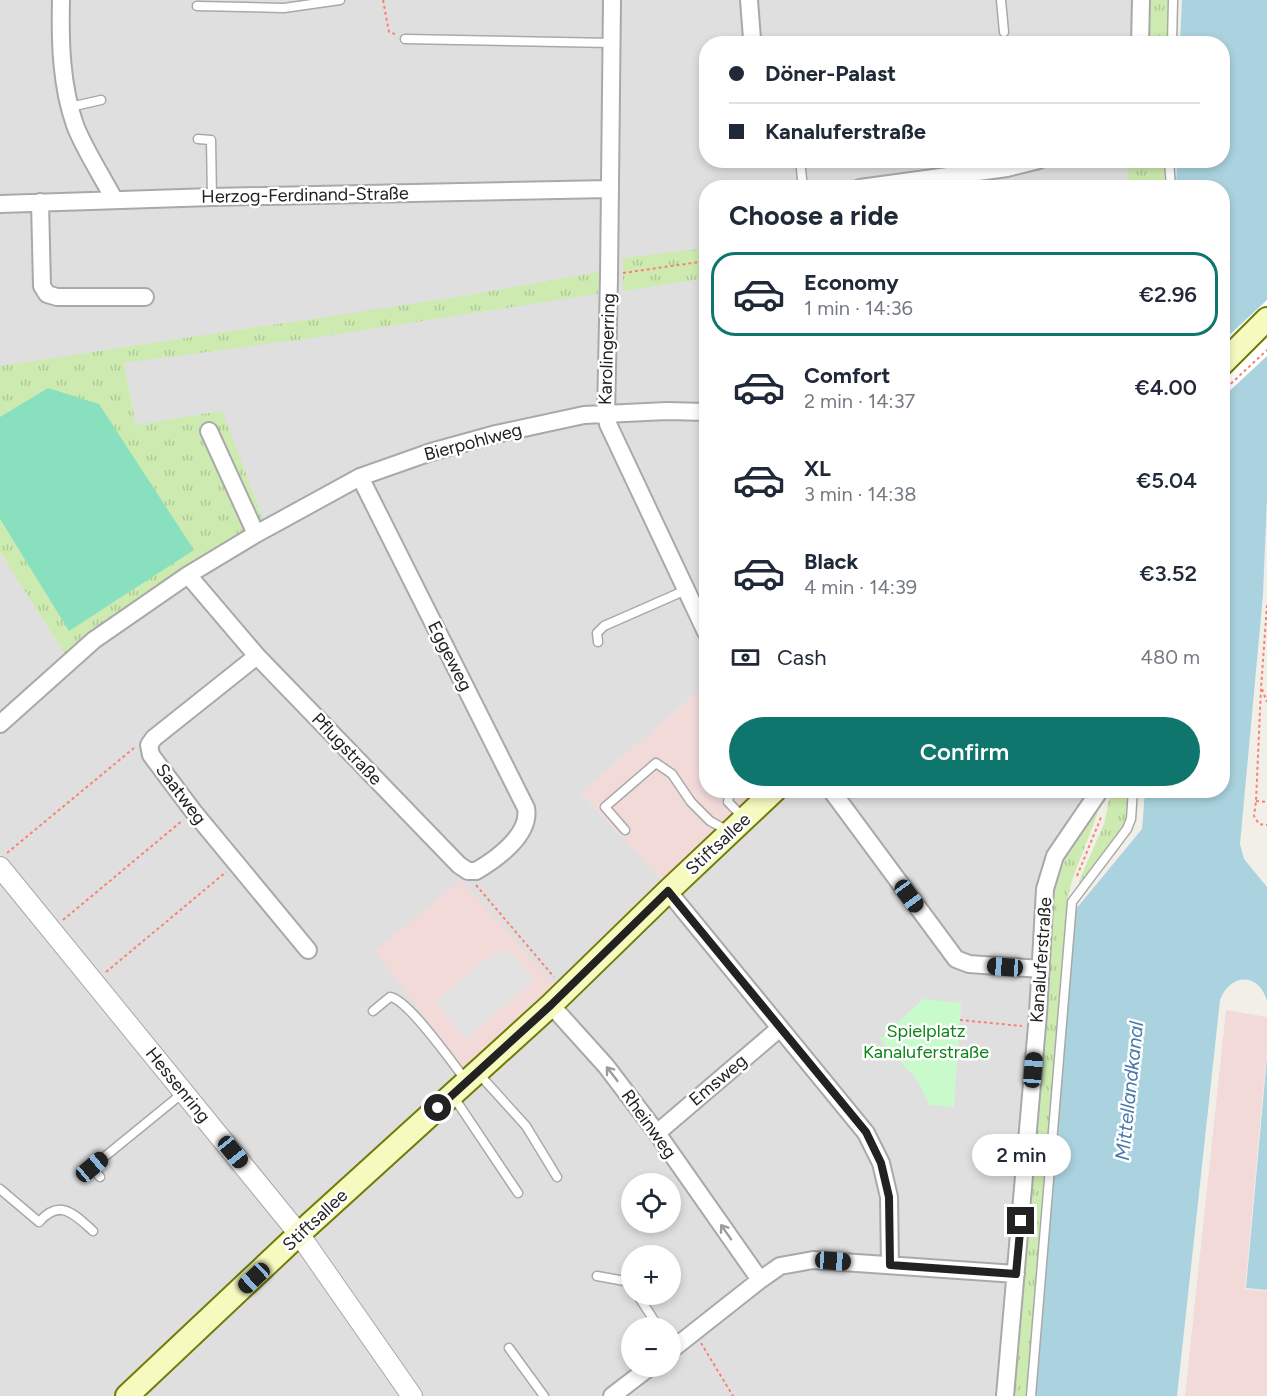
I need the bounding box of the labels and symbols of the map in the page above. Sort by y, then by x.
street label: Herzog-Ferdinand-Straße [201,182,409,208]
street label: Karolingerring [594,293,620,405]
street label: Bierpohlweg [422,418,524,466]
street label: Eggeweg [423,617,477,695]
street label: Pflugstraße [307,708,387,790]
street label: Saatweg [151,759,211,829]
street label: Stiftsallee [681,808,755,880]
car [891,876,927,916]
street label: Kanaluferstraße [1026,896,1056,1024]
car [986,957,1024,977]
park label: Spielplatz Kanaluferstraße [863,1020,989,1063]
water label: Mittellandkanal [1110,1020,1148,1162]
street label: Hessenring [141,1043,215,1127]
street label: Emsweg [685,1050,751,1110]
car [1022,1051,1044,1089]
one-way arrow [605,1066,618,1082]
street label: Rheinweg [617,1085,681,1163]
route start [424,1094,451,1121]
car [215,1132,251,1172]
callout: 2 min [972,1134,1070,1176]
car [72,1149,112,1185]
street label: Stiftsallee [278,1184,352,1256]
route end [1007,1207,1034,1234]
one-way arrow [720,1224,732,1240]
car [814,1251,852,1271]
car [235,1259,273,1297]

